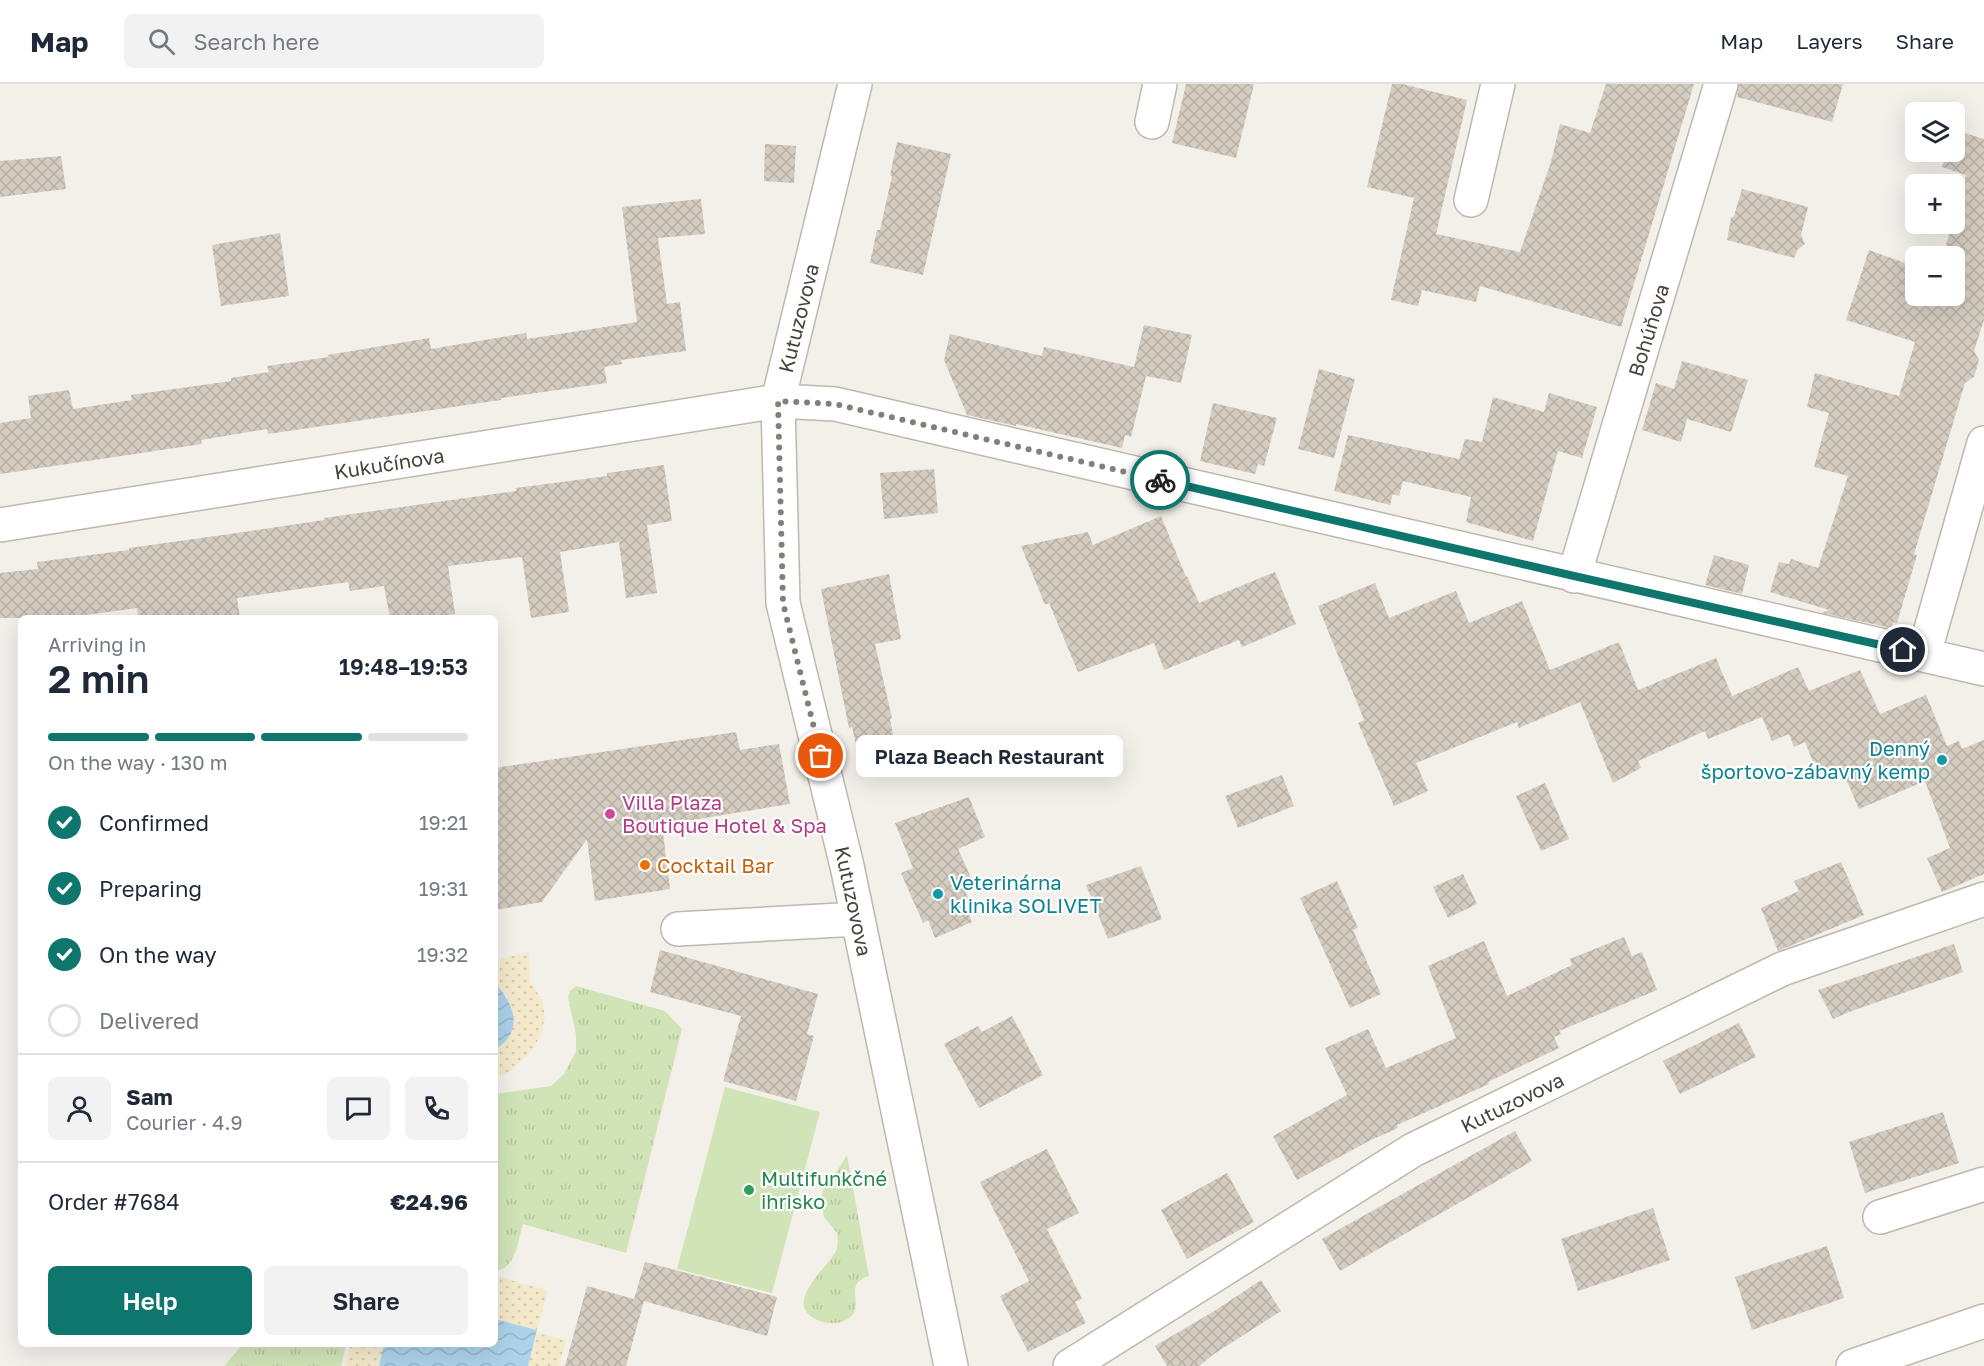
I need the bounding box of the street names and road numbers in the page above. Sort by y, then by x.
street label: Kutuzovova [773,261,823,375]
street label: Bohúňova [1623,281,1673,379]
street label: Kukučínova [332,442,446,484]
street label: Kutuzovova [831,844,877,958]
street label: Kutuzovova [1457,1067,1567,1137]

